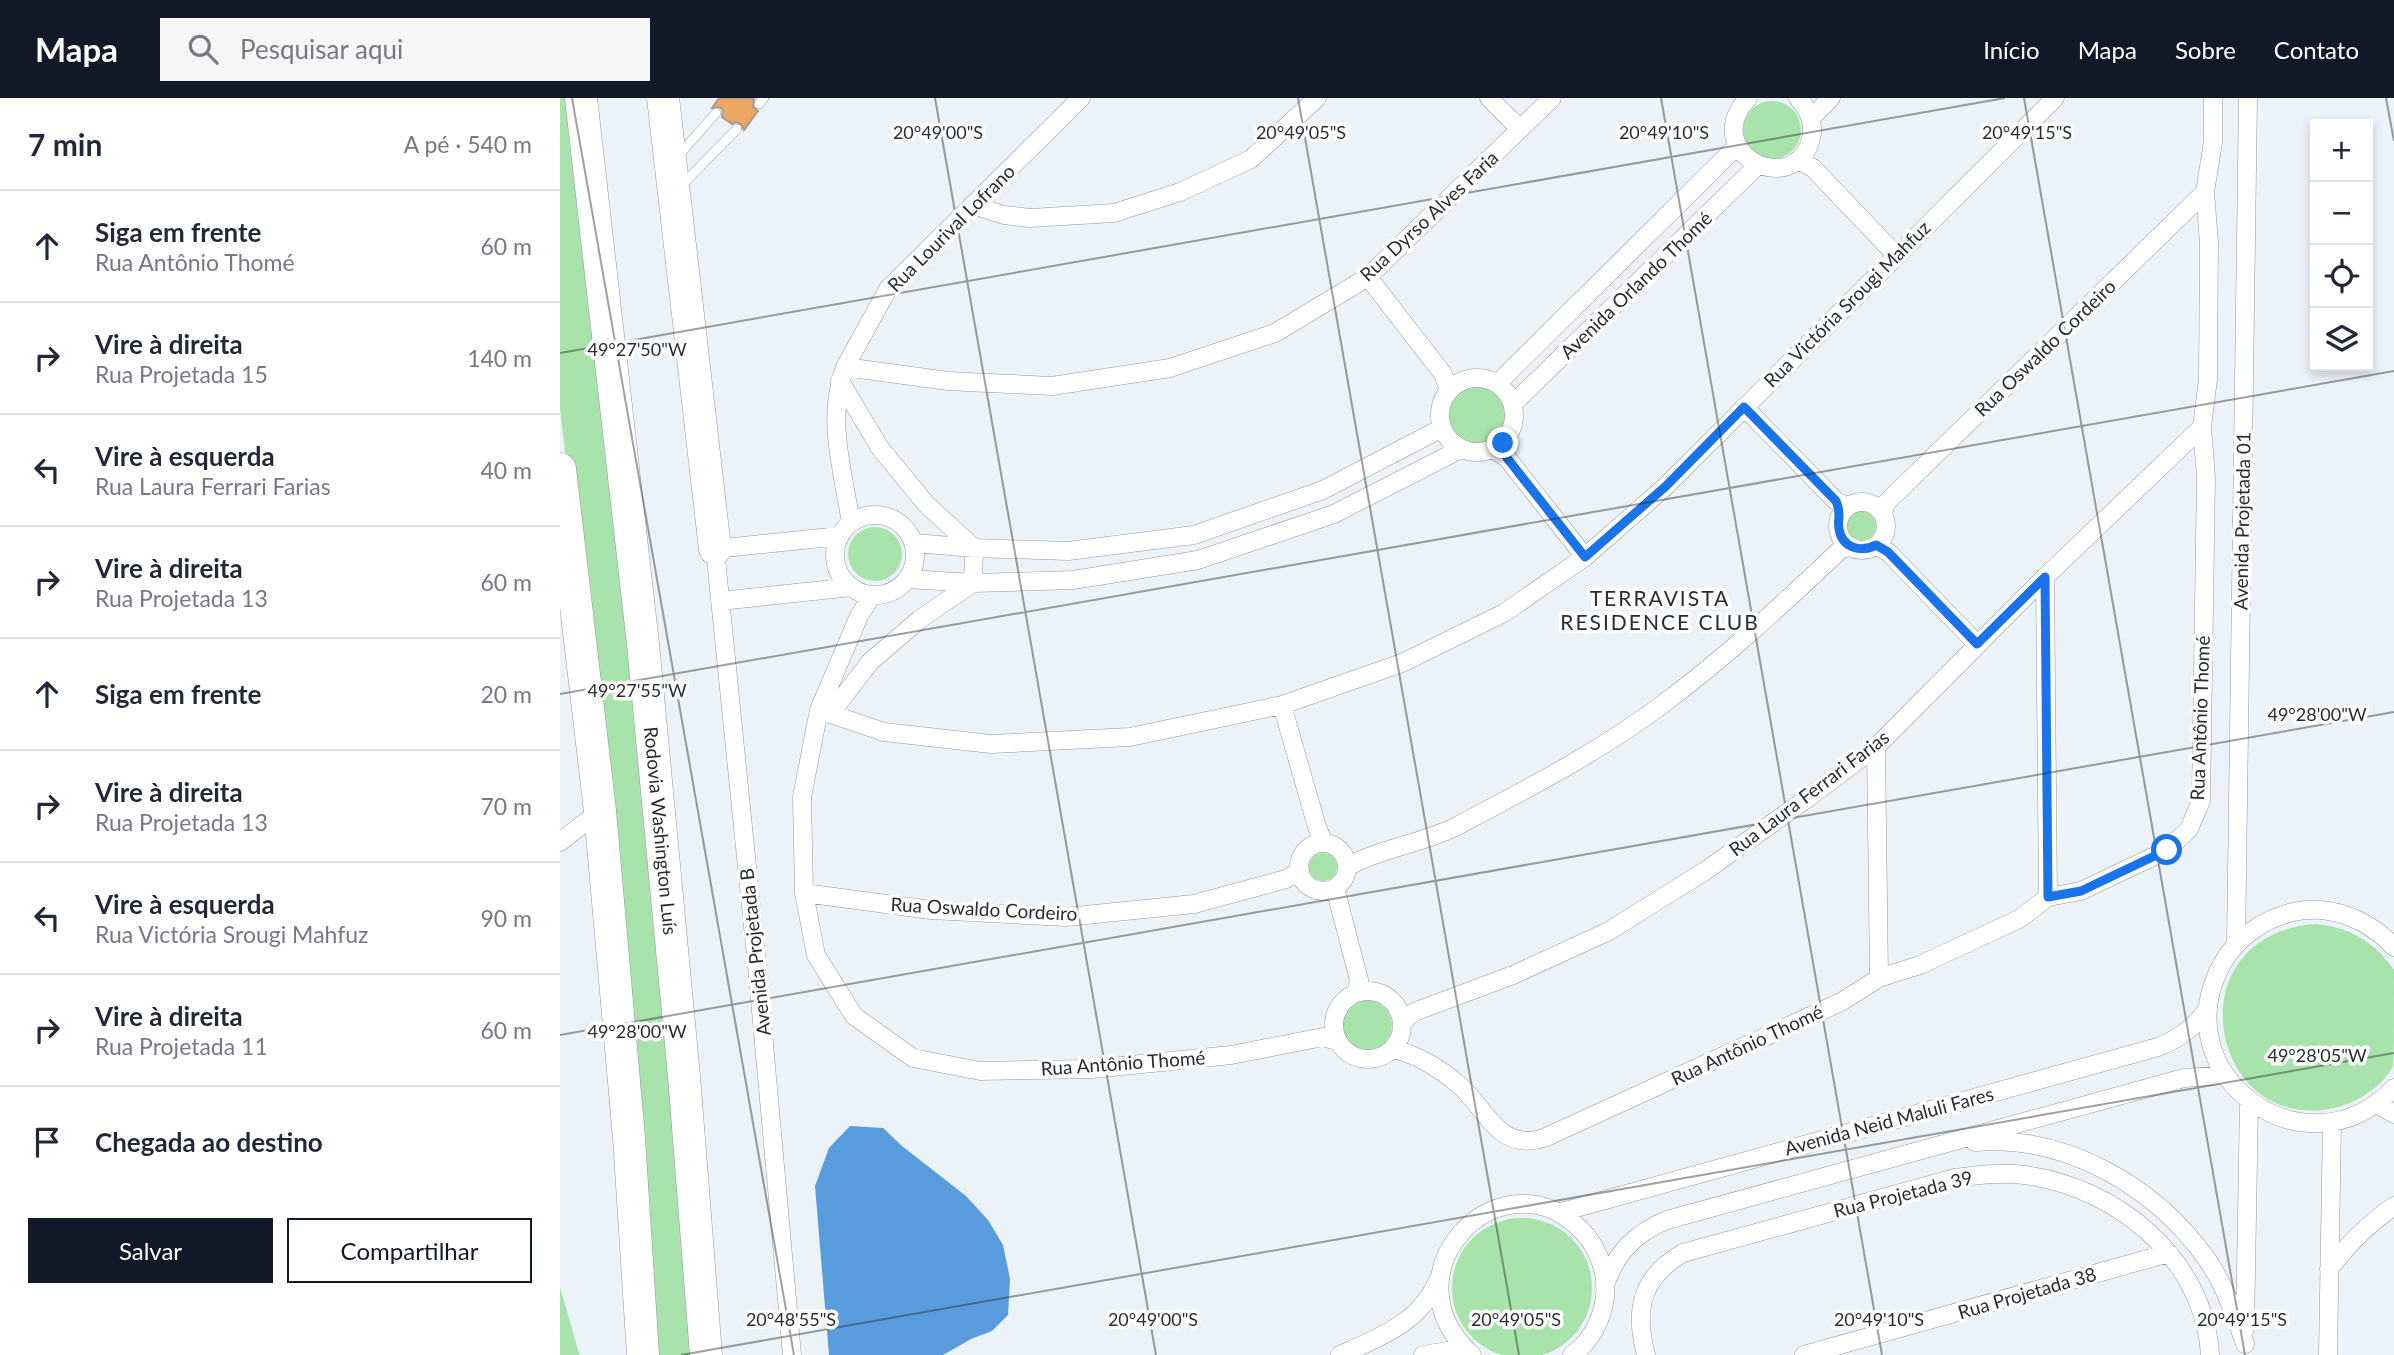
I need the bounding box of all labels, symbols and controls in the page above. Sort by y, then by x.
search box [160,18,650,81]
text: Mapa [35,29,118,69]
icon: search [184,30,222,68]
text: Pesquisar aqui [240,33,403,65]
text: Início [1983,35,2040,64]
text: Mapa [2078,35,2137,64]
text: Sobre [2175,35,2236,64]
text: Contato [2274,35,2359,64]
map controls [2310,119,2373,371]
button: + [2310,119,2373,182]
text: 20°49'00"S [893,121,983,143]
text: 20°49'05"S [1256,121,1346,143]
text: 20°49'10"S [1619,121,1709,143]
text: 20°49'15"S [1982,121,2072,143]
text: 7 min [28,126,102,162]
text: A pé · 540 m [404,130,532,158]
street label: Rua Dyrso Alves Faria [1355,146,1502,286]
street label: Rua Lourival Lofrano [882,159,1019,296]
button: − [2310,182,2373,245]
street label: Avenida Orlando Thomé [1555,206,1716,363]
text: Siga em frente [95,216,262,248]
street label: Rua Victória Srougi Mahfuz [1759,216,1935,392]
icon: ahead [28,227,66,265]
text: 60 m [481,232,532,260]
button: locate [2310,245,2373,308]
text: Rua Antônio Thomé [95,248,295,276]
street label: Rua Oswaldo Cordeiro [1969,274,2120,421]
button: layers [2310,308,2373,371]
text: Vire à direita [95,328,243,360]
text: 49°27'50"W [587,338,687,360]
icon: right [28,339,66,377]
text: 140 m [467,344,532,372]
text: Rua Projetada 15 [95,360,268,388]
route end [1487,427,1518,458]
street label: Avenida Projetada 01 [2228,432,2255,610]
text: Vire à esquerda [95,440,275,472]
icon: left [28,451,66,489]
text: 40 m [481,456,532,484]
text: Rua Laura Ferrari Farias [95,472,331,500]
text: Vire à direita [95,552,243,584]
icon: right [28,563,66,601]
text: 60 m [481,568,532,596]
text: Rua Projetada 13 [95,584,268,612]
district label: TERRAVISTA RESIDENCE CLUB [1560,585,1760,634]
street label: Rua Antônio Thomé [2185,635,2214,801]
icon: ahead [28,675,66,713]
text: Siga em frente [95,678,262,710]
text: 49°27'55"W [587,679,687,701]
text: 20 m [481,680,532,708]
text: 49°28'00"W [2267,703,2367,725]
street label: Rodovia Washington Luís [640,725,683,936]
street label: Rua Laura Ferrari Farias [1724,725,1893,860]
text: Vire à direita [95,776,243,808]
icon: right [28,787,66,825]
text: 70 m [481,792,532,820]
text: Rua Projetada 13 [95,808,268,836]
route start [2151,834,2182,865]
street label: Avenida Projetada B [734,867,775,1037]
text: Vire à esquerda [95,888,275,920]
street label: Rua Oswaldo Cordeiro [890,892,1078,925]
icon: left [28,899,66,937]
text: 90 m [481,904,532,932]
text: Rua Victória Srougi Mahfuz [95,920,369,948]
street label: Rua Antônio Thomé [1667,999,1826,1090]
text: Vire à direita [95,1000,243,1032]
icon: right [28,1011,66,1049]
text: 60 m [481,1016,532,1044]
text: 49°28'00"W [587,1020,687,1042]
text: Rua Projetada 11 [95,1032,268,1060]
text: 49°28'05"W [2267,1044,2367,1066]
street label: Rua Antônio Thomé [1040,1045,1206,1080]
street label: Avenida Neid Maluli Fares [1782,1082,1996,1160]
icon: arrive [28,1123,66,1161]
text: Chegada ao destino [95,1126,323,1158]
street label: Rua Projetada 39 [1831,1165,1975,1222]
button: Salvar [28,1218,273,1283]
button: Compartilhar [287,1218,532,1283]
street label: Rua Projetada 38 [1955,1262,2099,1323]
text: 20°48'55"S [746,1308,836,1330]
text: 20°49'00"S [1108,1308,1198,1330]
text: 20°49'05"S [1471,1308,1561,1330]
text: 20°49'10"S [1834,1308,1924,1330]
text: 20°49'15"S [2197,1308,2287,1330]

